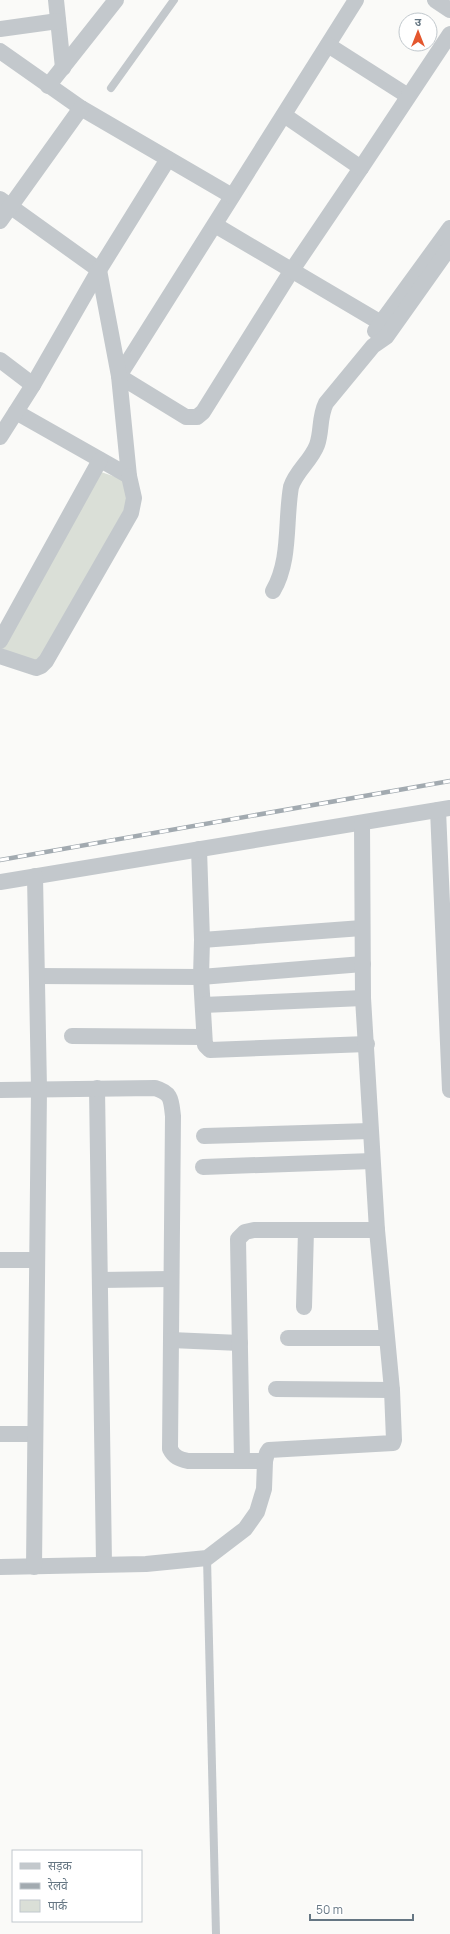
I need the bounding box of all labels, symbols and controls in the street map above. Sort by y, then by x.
north arrow [398,12,438,52]
text: उ [415,14,422,29]
legend [12,1850,142,1922]
text: सड़क [48,1857,73,1874]
text: रेलवे [48,1877,68,1894]
scale bar [310,1896,413,1922]
text: पार्क [48,1897,68,1914]
text: 50 m [316,1901,343,1918]

